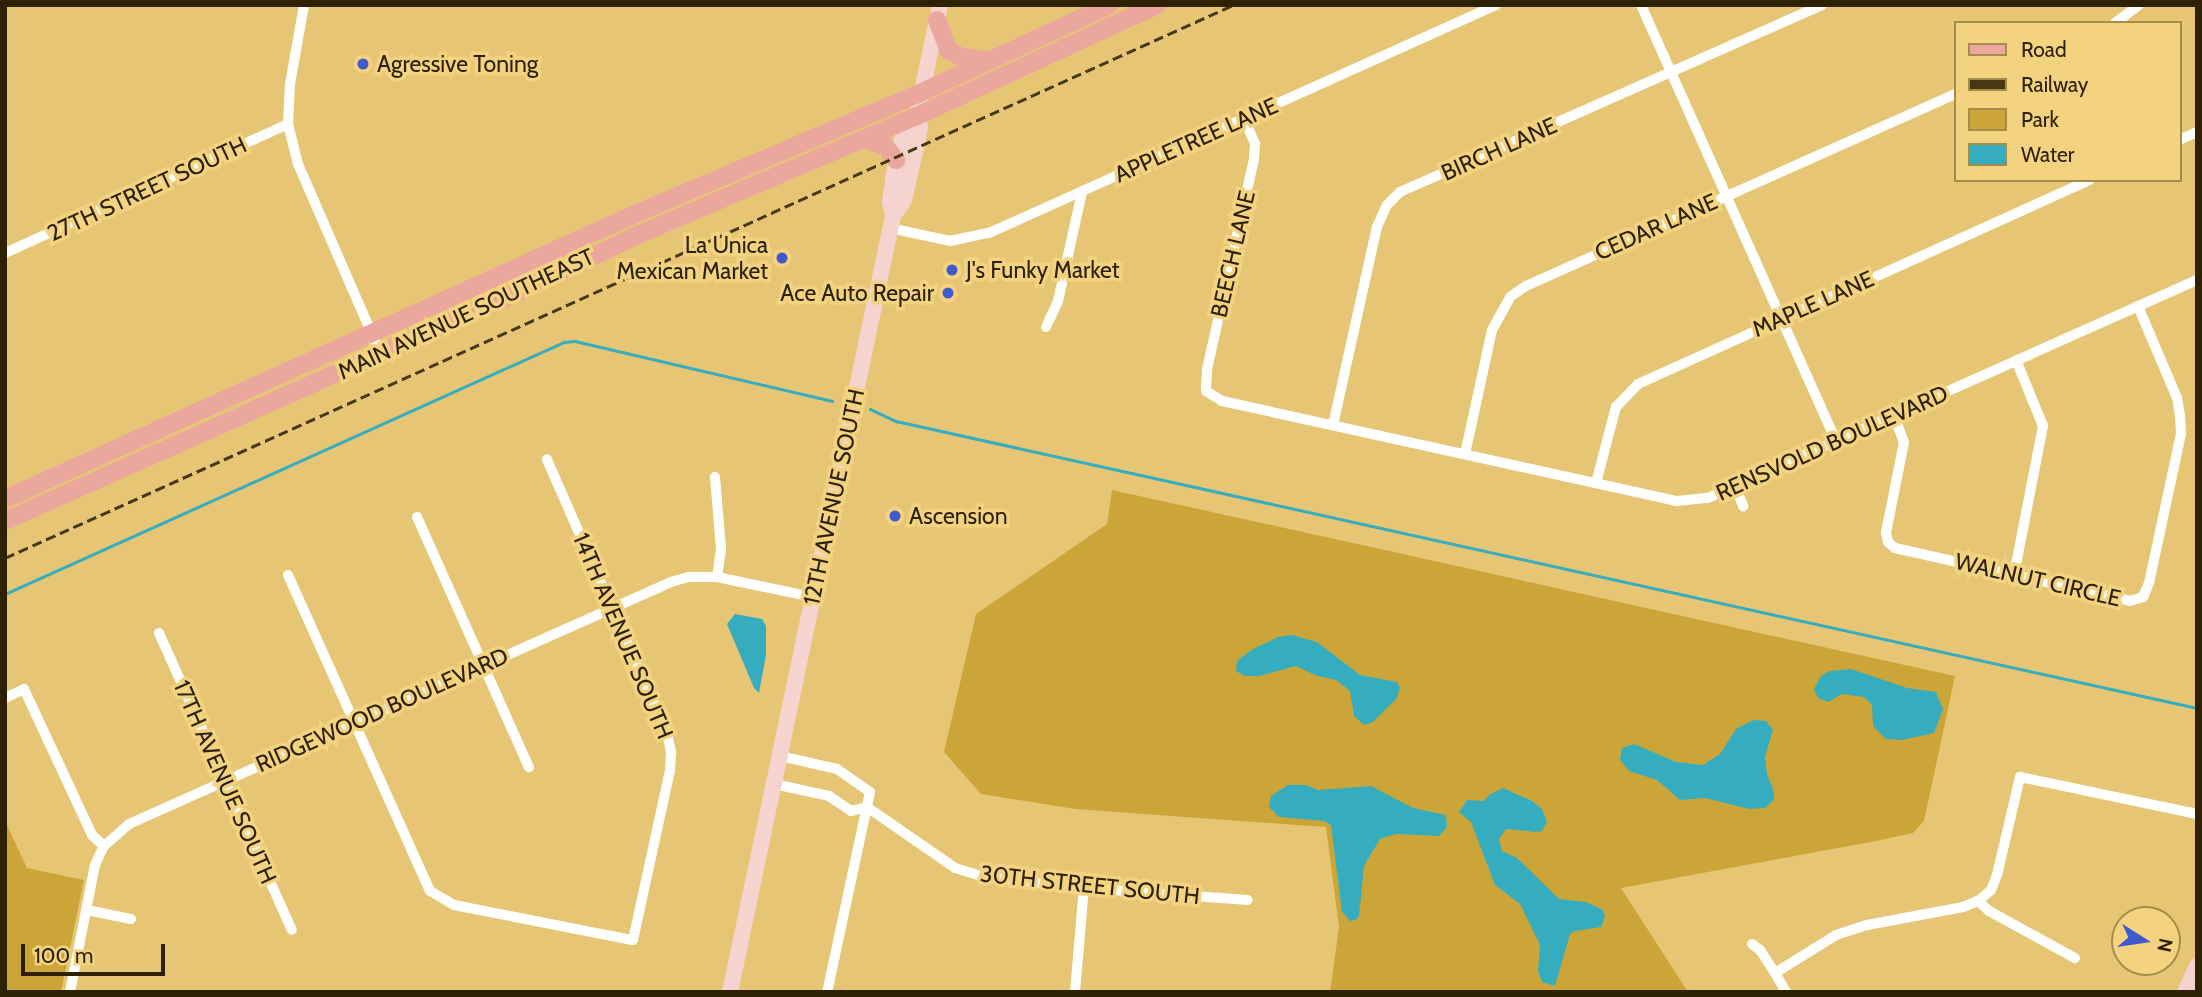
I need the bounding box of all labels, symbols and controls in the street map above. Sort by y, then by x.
legend [1954,21,2181,182]
text: Road [2021,37,2067,62]
place label: Agressive Toning [377,50,538,78]
marker: Agressive Toning [355,56,371,72]
text: Railway [2021,72,2088,97]
street label: APPLETREE LANE [1110,92,1282,188]
text: Park [2021,107,2059,132]
street label: BIRCH LANE [1437,111,1561,187]
street label: 27TH STREET SOUTH [43,131,251,247]
text: Water [2021,142,2074,167]
street label: BEECH LANE [1205,188,1261,320]
street label: CEDAR LANE [1590,188,1722,266]
place label: La Unica Mexican Market [616,231,768,285]
street label: MAIN AVENUE SOUTHEAST [333,242,599,386]
marker: La Unica Mexican Market [774,250,790,266]
place label: J's Funky Market [966,256,1120,284]
marker: J's Funky Market [944,262,960,278]
street label: MAPLE LANE [1748,265,1878,343]
place label: Ace Auto Repair [780,279,934,307]
marker: Ace Auto Repair [940,285,956,301]
street label: RENSVOLD BOULEVARD [1712,379,1952,507]
street label: 12TH AVENUE SOUTH [798,386,870,608]
place label: Ascension [909,502,1008,530]
marker: Ascension [887,508,903,524]
street label: 14TH AVENUE SOUTH [567,529,679,743]
street label: WALNUT CIRCLE [1952,548,2124,612]
street label: RIDGEWOOD BOULEVARD [251,642,513,778]
street label: 17TH AVENUE SOUTH [168,676,282,888]
street label: 30TH STREET SOUTH [979,860,1201,910]
north arrow [2111,906,2181,976]
scale bar [24,930,168,974]
text: N [2152,936,2178,954]
text: 100 m [34,943,93,968]

